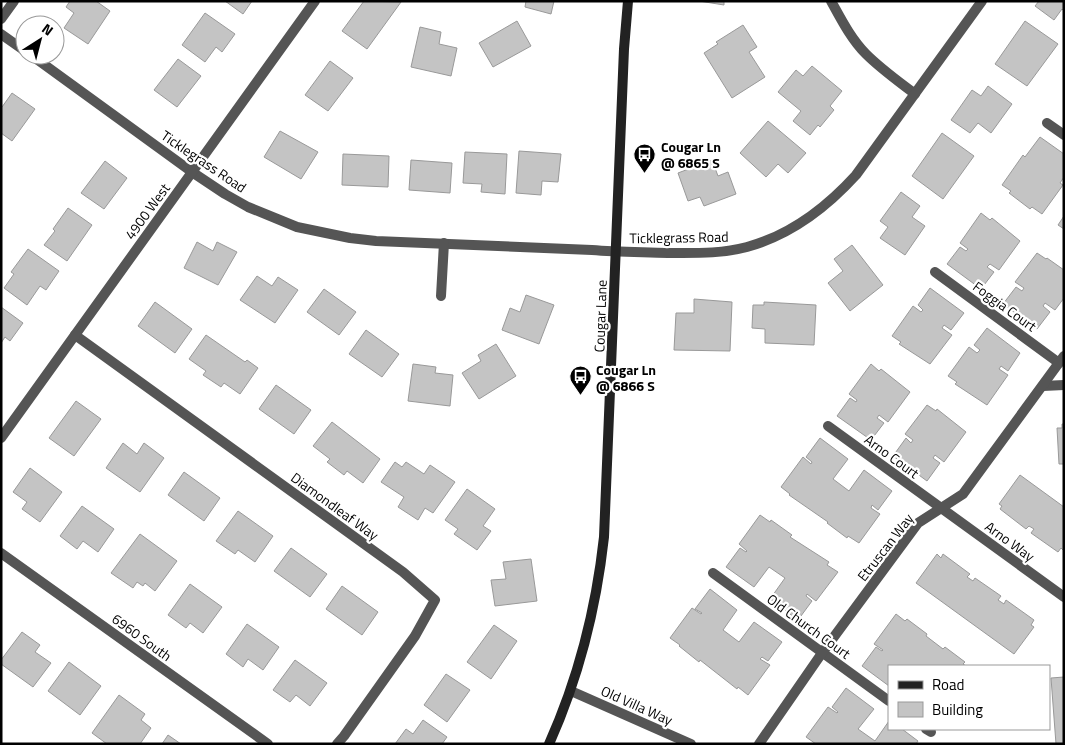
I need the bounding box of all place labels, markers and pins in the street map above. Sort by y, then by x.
place label: Cougar Ln @ 6865 S [661,136,721,173]
bus stop icon: Cougar Ln @ 6865 S [633,142,657,173]
place label: Cougar Ln @ 6866 S [596,359,656,396]
bus stop icon: Cougar Ln @ 6866 S [568,365,592,396]

